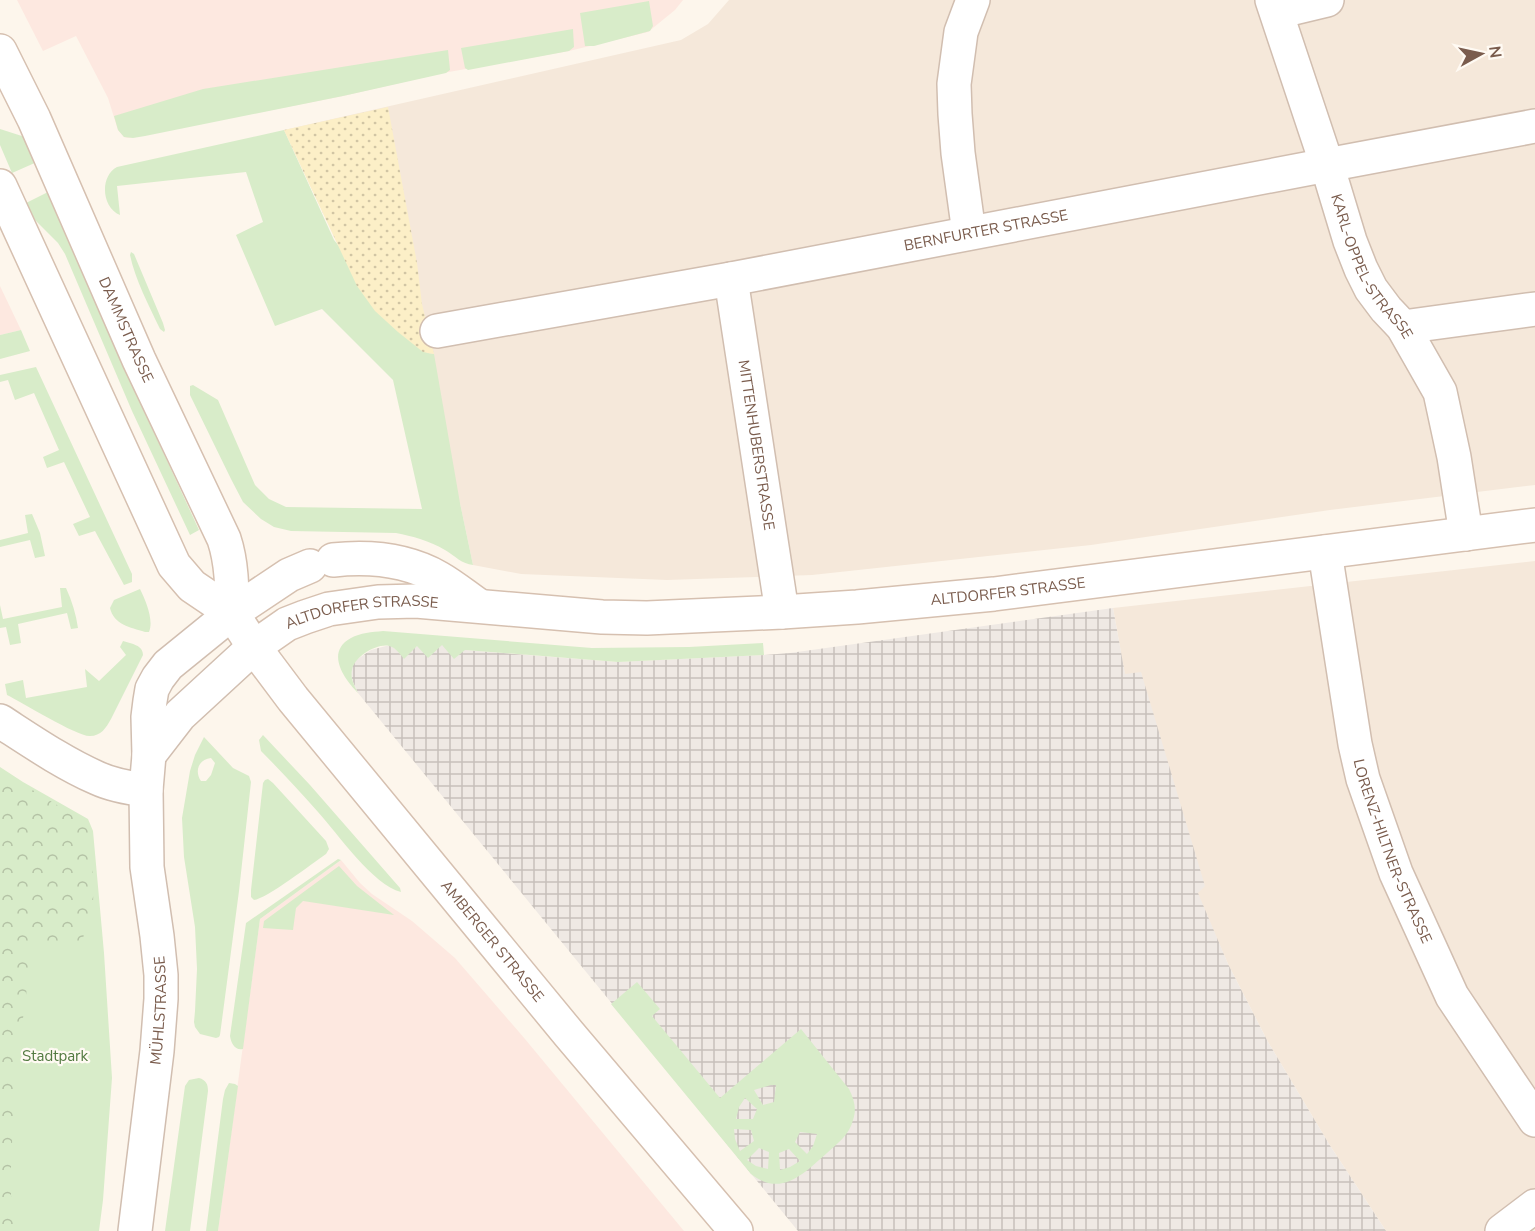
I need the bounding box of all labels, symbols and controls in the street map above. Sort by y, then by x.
north arrow [1451,24,1511,84]
text: N [1483,45,1507,60]
street label: KARL-OPPEL-STRASSE [1326,191,1418,342]
street label: BERNFURTER STRASSE [902,205,1070,256]
street label: DAMMSTRASSE [94,274,158,386]
street label: MITTENHUBERSTRASSE [734,359,779,532]
street label: ALTDORFER STRASSE [929,572,1086,610]
street label: ALTDORFER STRASSE [282,591,439,634]
street label: LORENZ-HILTNER-STRASSE [1349,757,1437,947]
street label: AMBERGER STRASSE [436,876,548,1006]
street label: MÜHLSTRASSE [145,955,171,1066]
park label: Stadtpark [22,1046,88,1066]

